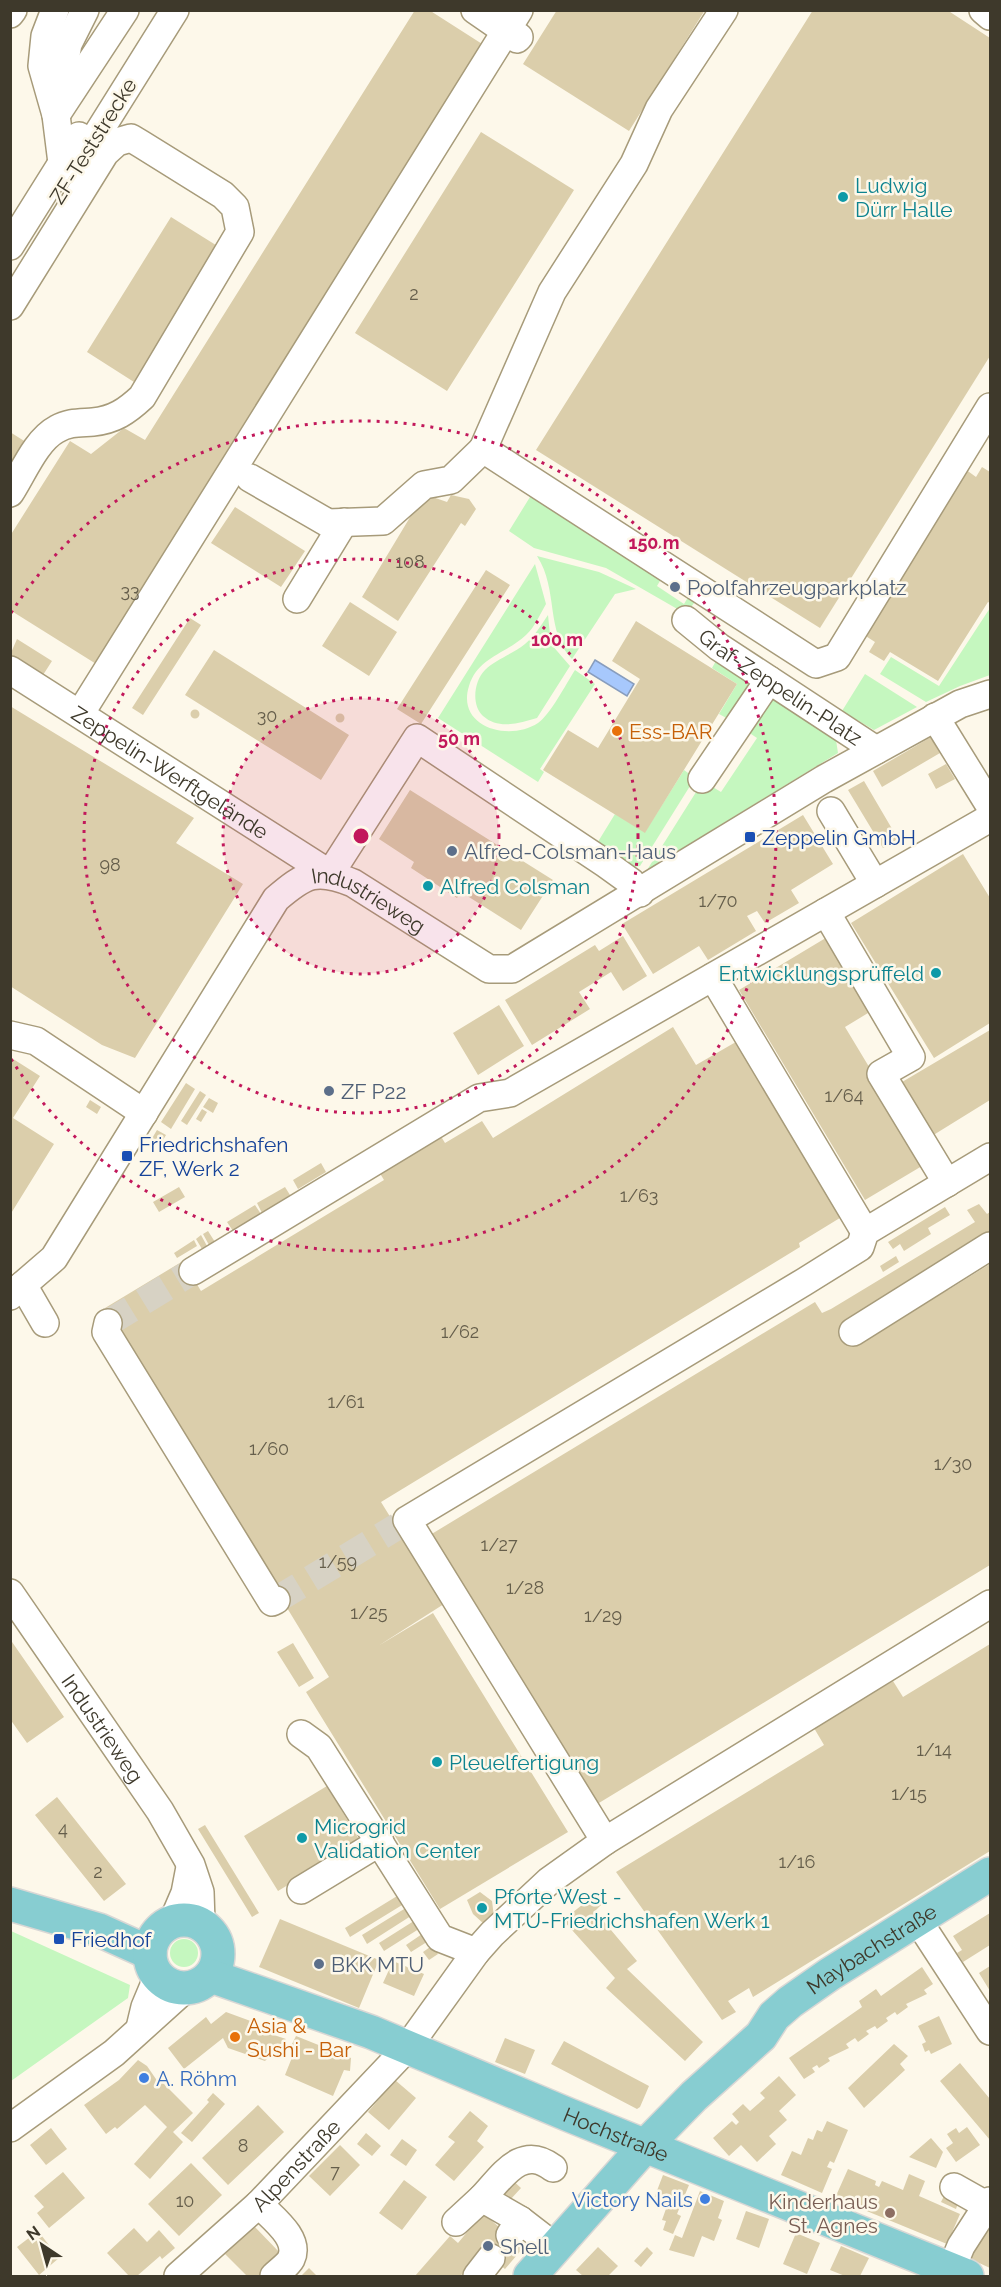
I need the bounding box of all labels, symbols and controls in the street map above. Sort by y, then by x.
street label: ZF-Teststrecke [44,73,142,209]
place label: Ludwig Dürr Halle [855,173,953,222]
marker: Ludwig Dürr Halle [836,190,850,204]
house number: 2 [409,283,419,304]
text: 150 m [629,532,680,553]
house number: 108 [395,551,425,572]
place label: Poolfahrzeugparkplatz [687,575,907,600]
house number: 33 [120,580,140,601]
marker: Poolfahrzeugparkplatz [668,580,682,594]
street label: Graf-Zeppelin-Platz [694,623,867,750]
text: 100 m [531,629,583,650]
street label: Zeppelin-Werftgelände [67,700,273,844]
house number: 30 [257,705,277,726]
place label: Ess-BAR [629,719,712,744]
marker: Ess-BAR [610,724,624,738]
text: 50 m [438,728,480,749]
place label: Zeppelin GmbH [762,825,916,850]
centre of rings [351,826,371,846]
marker: Zeppelin GmbH [743,830,757,844]
place label: Alfred-Colsman-Haus [464,839,676,864]
marker: Alfred-Colsman-Haus [445,844,459,858]
house number: 98 [99,854,121,875]
street label: Industrieweg [309,862,430,938]
place label: Alfred Colsman [440,874,590,899]
marker: Alfred Colsman [421,879,435,893]
house number: 1/70 [698,890,738,911]
place label: Entwicklungsprüffeld [719,961,924,986]
marker: Entwicklungsprüffeld [929,966,943,980]
place label: ZF P22 [341,1079,406,1104]
marker: ZF P22 [322,1084,336,1098]
house number: 1/64 [825,1085,864,1106]
place label: Friedrichshafen ZF, Werk 2 [139,1132,289,1181]
marker: Friedrichshafen ZF, Werk 2 [120,1149,134,1163]
house number: 1/63 [620,1185,658,1206]
house number: 1/62 [441,1321,479,1342]
house number: 1/61 [328,1391,365,1412]
house number: 1/60 [249,1438,289,1459]
house number: 1/30 [934,1453,972,1474]
house number: 1/27 [480,1534,518,1555]
house number: 1/59 [319,1551,357,1572]
house number: 1/28 [506,1577,544,1598]
house number: 1/25 [350,1602,388,1623]
house number: 1/29 [584,1605,622,1626]
street label: Industrieweg [57,1669,149,1787]
house number: 1/14 [916,1739,952,1760]
place label: Pleuelfertigung [449,1750,599,1775]
marker: Pleuelfertigung [430,1755,444,1769]
house number: 1/15 [891,1783,927,1804]
place label: Microgrid Validation Center [314,1814,481,1863]
house number: 4 [58,1818,68,1839]
marker: Microgrid Validation Center [295,1831,309,1845]
house number: 1/16 [779,1851,816,1872]
house number: 2 [93,1861,103,1882]
place label: Pforte West - MTU-Friedrichshafen Werk 1 [494,1884,770,1933]
street label: Maybachstraße [802,1898,941,1999]
marker: Pforte West - MTU-Friedrichshafen Werk 1 [475,1901,489,1915]
place label: Friedhof [71,1927,152,1952]
marker: Friedhof [52,1932,66,1946]
place label: BKK MTU [331,1952,424,1977]
marker: BKK MTU [312,1957,326,1971]
place label: Asia & Sushi - Bar [247,2013,352,2062]
marker: Asia & Sushi - Bar [228,2030,242,2044]
place label: A. Röhm [156,2066,237,2091]
marker: A. Röhm [137,2071,151,2085]
street label: Hochstraße [560,2102,672,2167]
street label: Alpenstraße [246,2114,345,2216]
house number: 8 [238,2135,248,2156]
house number: 7 [330,2161,340,2182]
place label: Victory Nails [572,2187,693,2212]
place label: Kinderhaus St. Agnes [769,2189,878,2238]
house number: 10 [176,2190,194,2211]
marker: Victory Nails [698,2192,712,2206]
marker: Kinderhaus St. Agnes [883,2206,897,2220]
north arrow [12,2215,72,2275]
text: N [23,2222,44,2245]
place label: Shell [500,2234,549,2259]
marker: Shell [481,2239,495,2253]

